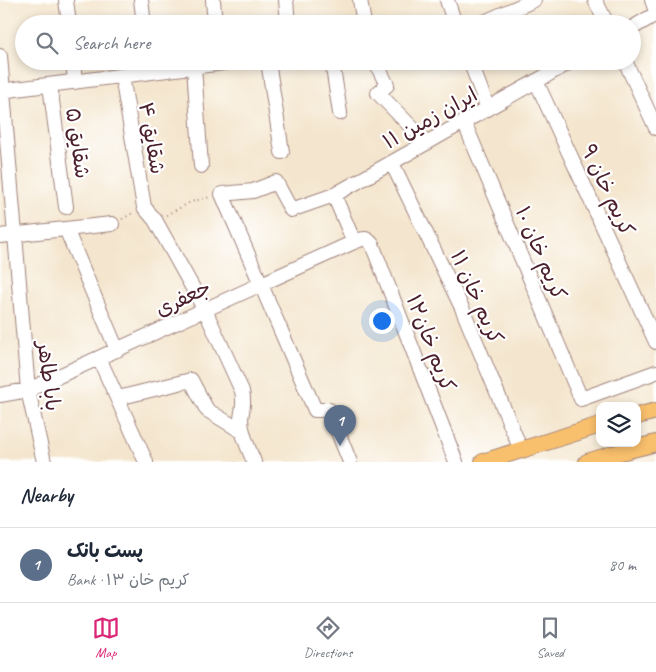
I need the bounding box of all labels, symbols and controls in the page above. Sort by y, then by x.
search box [15,15,641,70]
icon: search [33,29,61,57]
text: Search here [73,31,150,55]
street label: ایران زمین ۱۱ [378,81,482,155]
street label: شقایق ۴ [133,100,171,176]
street label: شقایق ۵ [60,106,96,180]
street label: کریم خان ۹ [573,140,641,241]
street label: کریم خان ۱۰ [507,202,572,305]
street label: کریم خان ۱۱ [442,246,509,349]
street label: جعفری [151,274,215,322]
street label: کریم خان۱۲ [398,291,461,396]
your location [369,308,395,334]
street label: بابا طاهر [32,338,66,412]
map controls [596,402,641,447]
button: layers [596,402,641,447]
pin: 1 [324,405,356,446]
text: Nearby [20,482,73,508]
text: پست بانک [67,539,143,563]
text: 1 [32,555,40,575]
text: 80 m [609,555,636,575]
text: Bank · کریم خان ۱۳ [67,570,190,590]
tab: Map [92,614,120,661]
tab: Directions [304,614,352,661]
tab: Saved [536,614,564,661]

